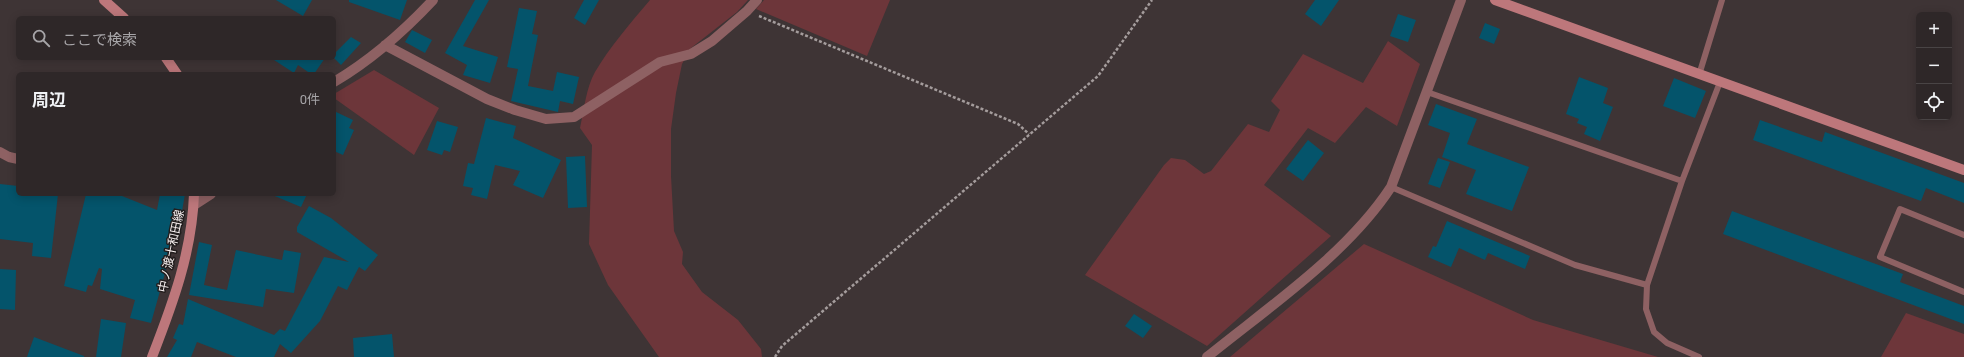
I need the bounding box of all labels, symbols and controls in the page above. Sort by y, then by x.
map controls [1916,12,1952,120]
button: + [1916,12,1952,48]
search box [16,16,336,60]
icon: search [30,27,52,49]
text: ここで検索 [62,31,137,49]
button: − [1916,48,1952,84]
button: locate [1916,84,1952,120]
text: 周辺 [32,90,66,110]
text: 0件 [300,92,320,107]
street label: 中ノ渡十和田線 [155,208,187,294]

